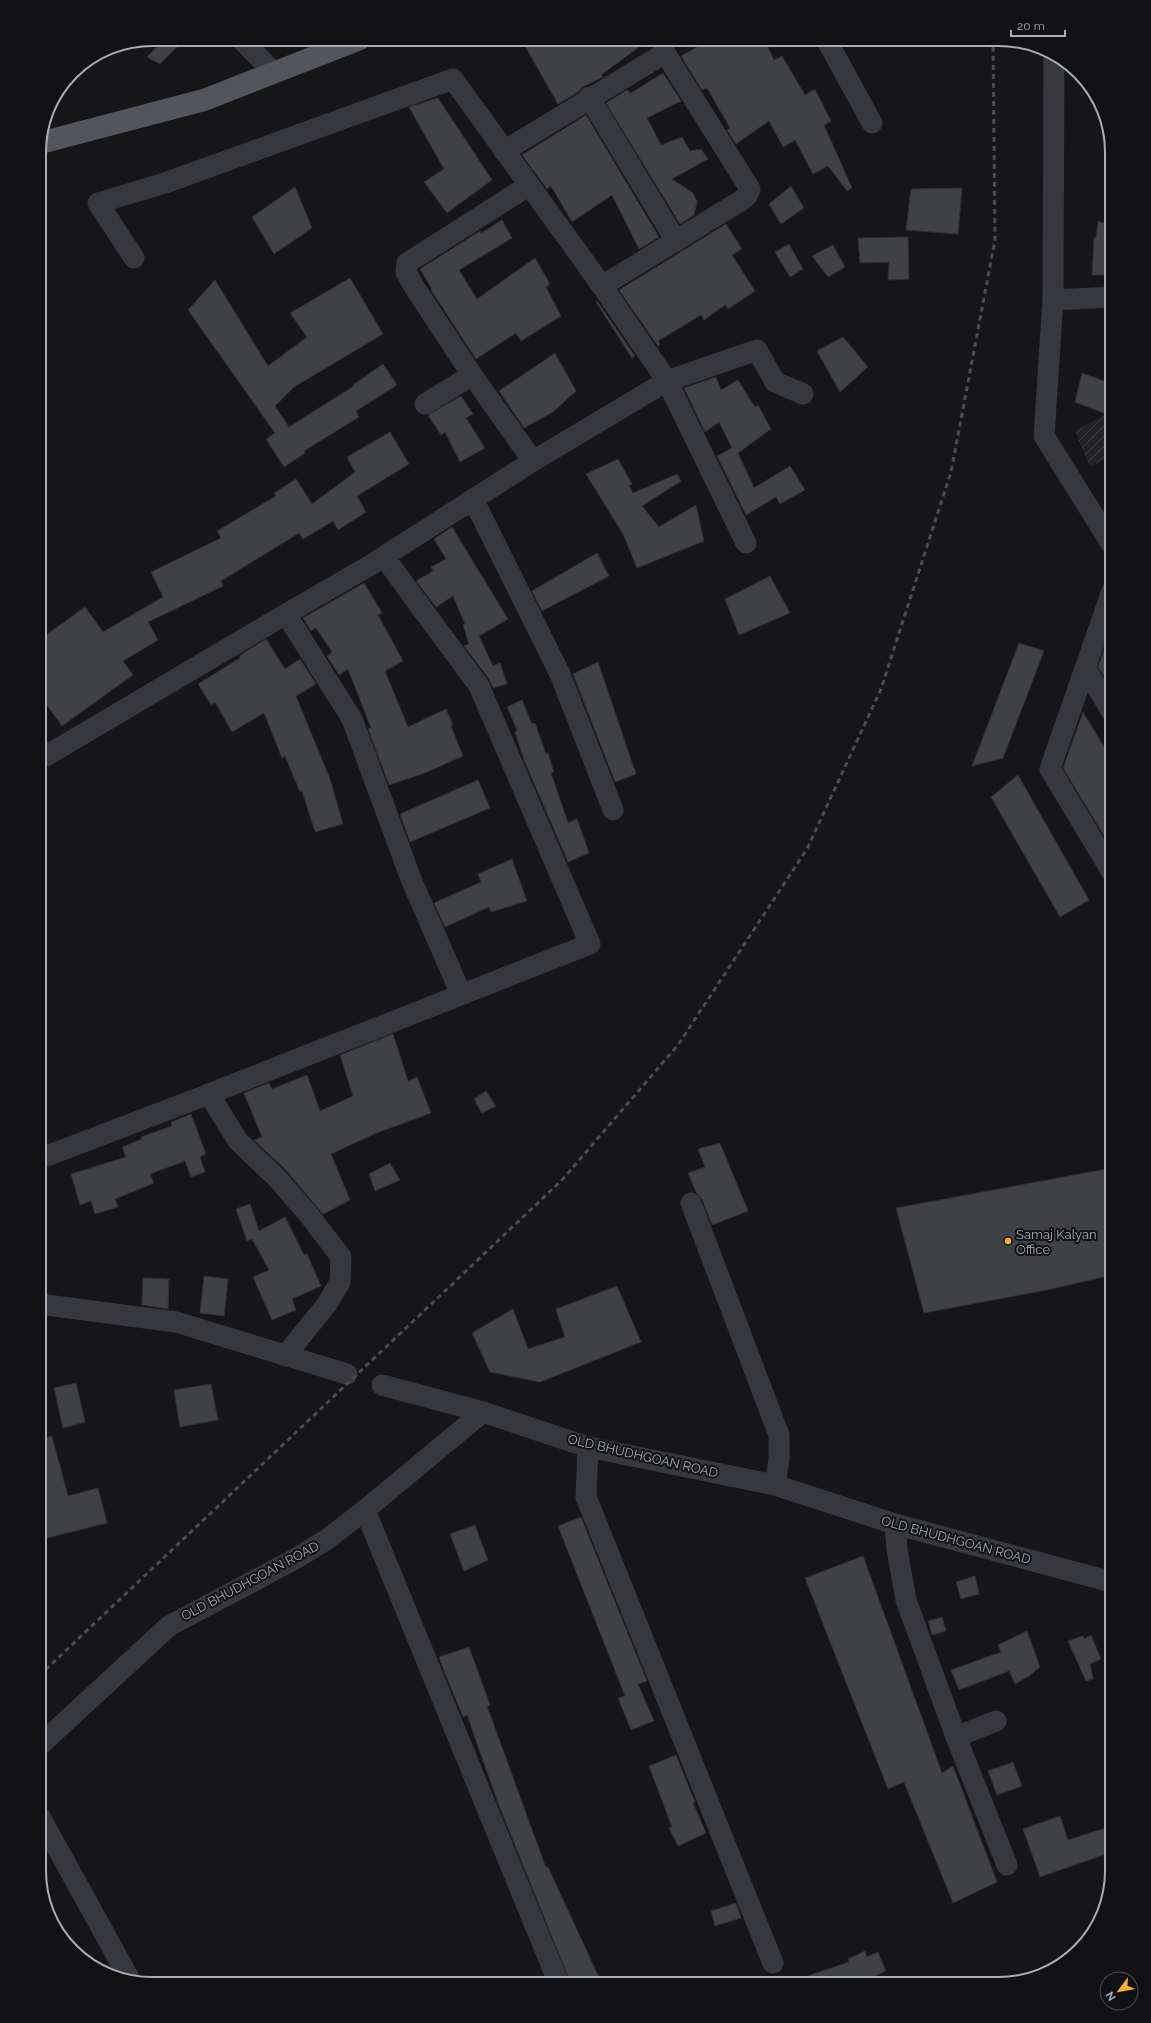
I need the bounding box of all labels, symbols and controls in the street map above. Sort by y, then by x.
scale bar [1011,12,1065,38]
text: 20 m [1017,19,1045,33]
place label: Samaj Kalyan Office [1016,1227,1097,1257]
marker: Samaj Kalyan Office [1003,1236,1013,1246]
street label: OLD BHUDHGOAN ROAD [566,1431,720,1481]
street label: OLD BHUDHGOAN ROAD [880,1513,1032,1567]
street label: OLD BHUDHGOAN ROAD [179,1538,321,1624]
north arrow [1099,1971,1139,2011]
text: N [1103,1989,1119,2003]

